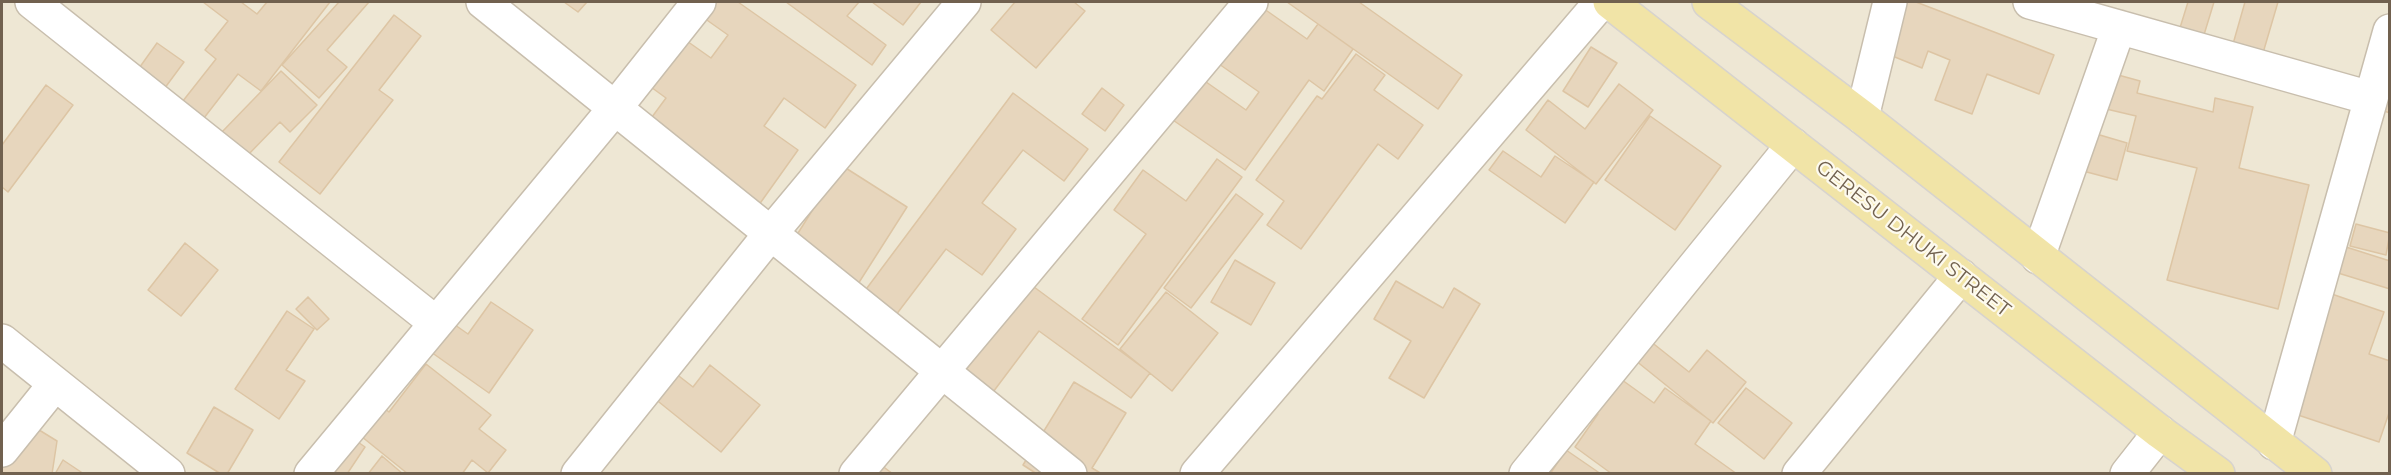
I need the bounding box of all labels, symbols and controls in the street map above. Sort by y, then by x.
street label: GERESU DHUKI STREET [1811,156,2015,322]

